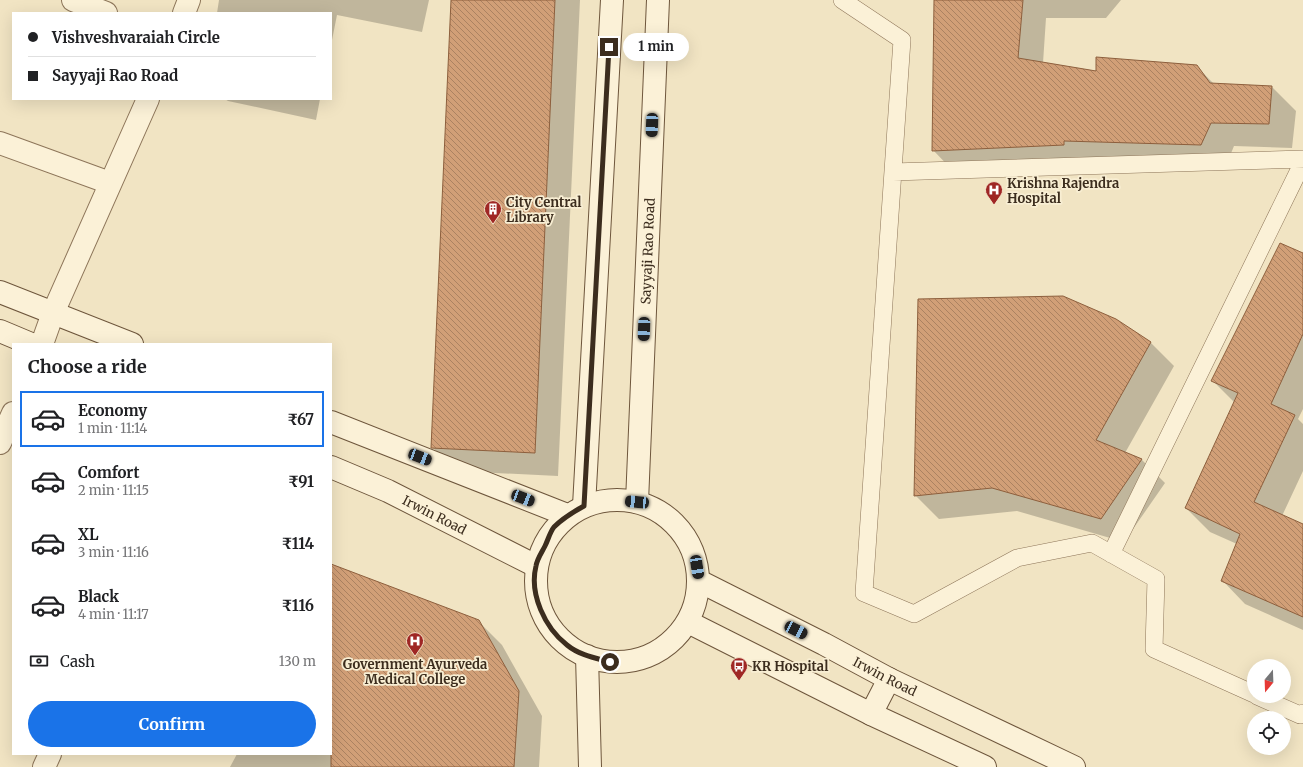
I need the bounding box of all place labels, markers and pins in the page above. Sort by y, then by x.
place label: Krishna Rajendra Hospital [1007,175,1119,207]
hospital icon: Krishna Rajendra Hospital [984,180,1004,205]
place label: City Central Library [506,194,582,226]
building icon: City Central Library [483,199,503,224]
hospital icon: Government Ayurveda Medical College [405,631,425,656]
place label: Government Ayurveda Medical College [343,656,487,688]
bus stop icon: KR Hospital [729,656,749,681]
place label: KR Hospital [752,658,828,675]

